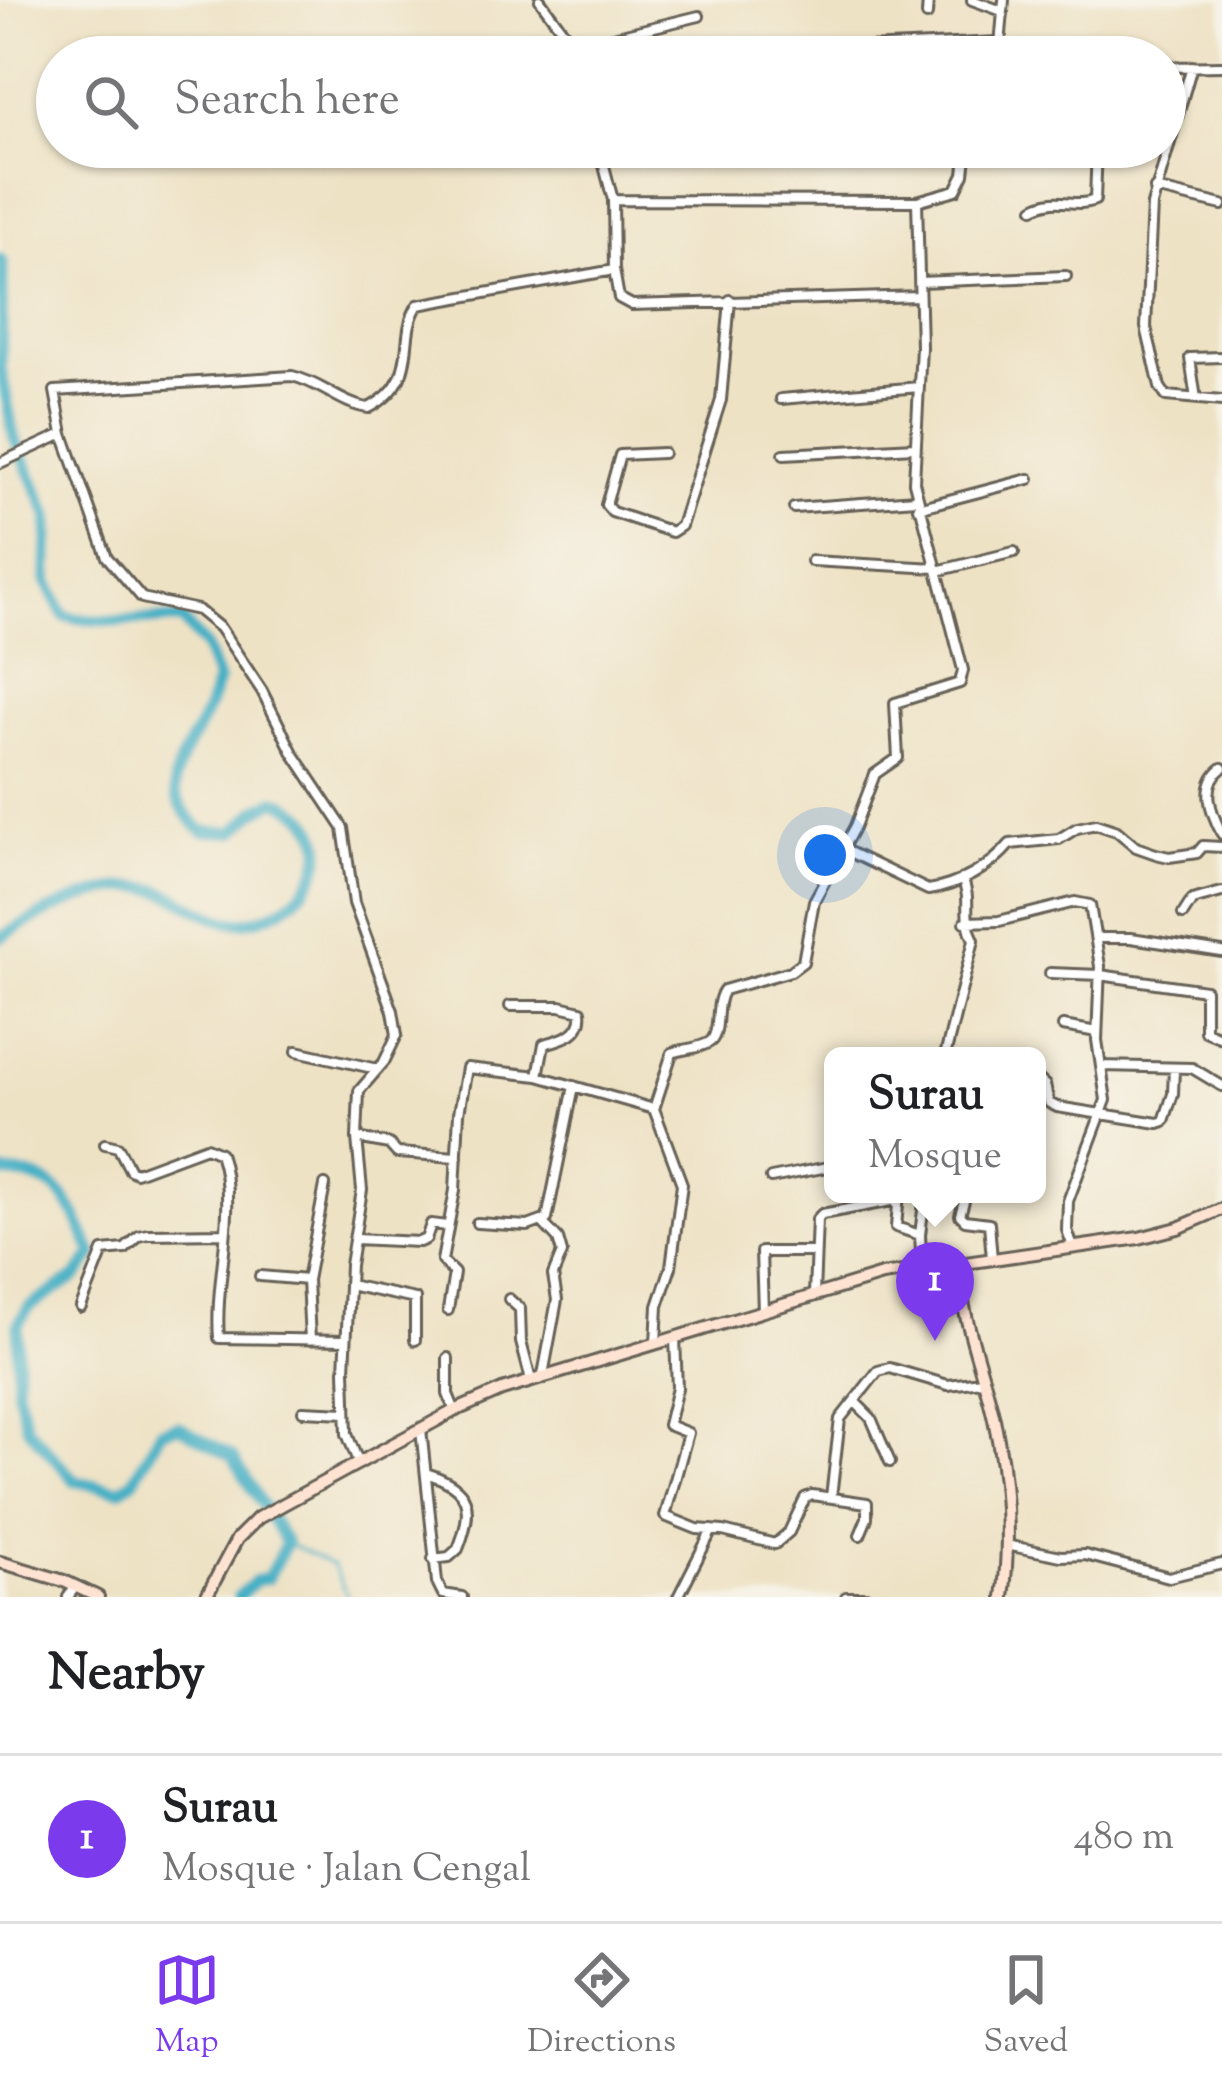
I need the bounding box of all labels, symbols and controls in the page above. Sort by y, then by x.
search box [36,36,1186,168]
icon: search [78,69,144,135]
text: Search here [174,70,400,135]
your location [795,825,855,885]
popup [824,1047,1046,1203]
text: Surau [868,1065,984,1130]
text: Mosque [868,1130,1002,1186]
pin: 1 [896,1242,974,1341]
text: Nearby [48,1639,205,1712]
text: Surau [162,1778,278,1843]
text: 1 [80,1811,94,1867]
text: 480 m [1074,1811,1174,1867]
text: Mosque · Jalan Cengal [162,1843,531,1899]
tab: Map [154,1947,220,2067]
tab: Directions [527,1947,676,2067]
tab: Saved [984,1947,1068,2067]

